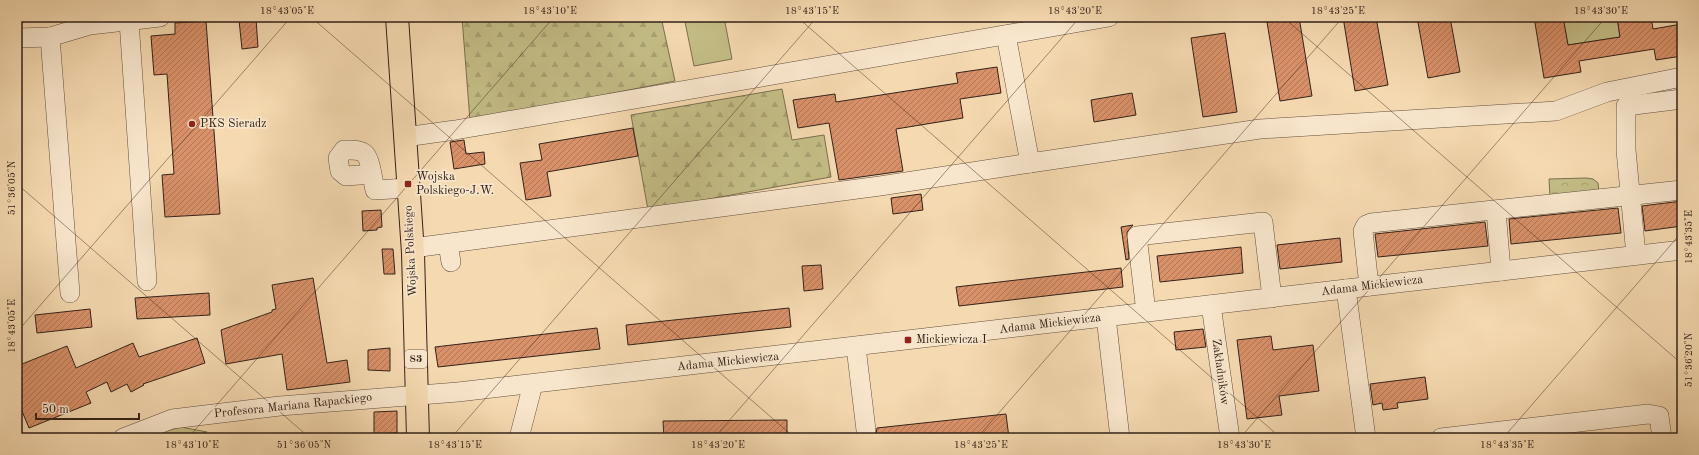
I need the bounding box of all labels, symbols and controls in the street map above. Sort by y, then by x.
text: 18°43'05"E [260,6,314,16]
text: 18°43'10"E [523,6,577,16]
text: 18°43'15"E [785,6,839,16]
text: 18°43'20"E [1048,6,1102,16]
text: 18°43'25"E [1311,6,1365,16]
text: 18°43'30"E [1574,6,1628,16]
place label: PKS Sieradz [200,118,267,130]
marker: PKS Sieradz [187,119,197,129]
text: 51°36'05"N [7,160,17,215]
place label: Wojska Polskiego-J.W. [416,171,494,197]
marker: Wojska Polskiego-J.W. [403,179,413,189]
street label: Wojska Polskiego [403,205,419,297]
text: 18°43'35"E [1684,210,1694,264]
street label: Adama Mickiewicza [1320,274,1424,298]
text: 18°43'05"E [7,299,17,353]
street label: Adama Mickiewicza [998,312,1102,336]
text: 51°36'20"N [1684,332,1694,387]
place label: Mickiewicza I [916,334,987,346]
marker: Mickiewicza I [903,335,913,345]
street label: Zakładników [1209,338,1231,406]
road number: 83 [405,350,427,368]
street label: Adama Mickiewicza [676,351,780,373]
street label: Profesora Mariana Rapackiego [213,392,373,420]
scale bar [36,395,139,421]
text: 50 m [42,403,69,416]
text: 18°43'10"E [165,440,219,450]
text: 51°36'05"N [277,440,332,450]
text: 18°43'15"E [428,440,482,450]
text: 18°43'20"E [691,440,745,450]
text: 18°43'25"E [954,440,1008,450]
text: 18°43'30"E [1217,440,1271,450]
text: 18°43'35"E [1480,440,1534,450]

